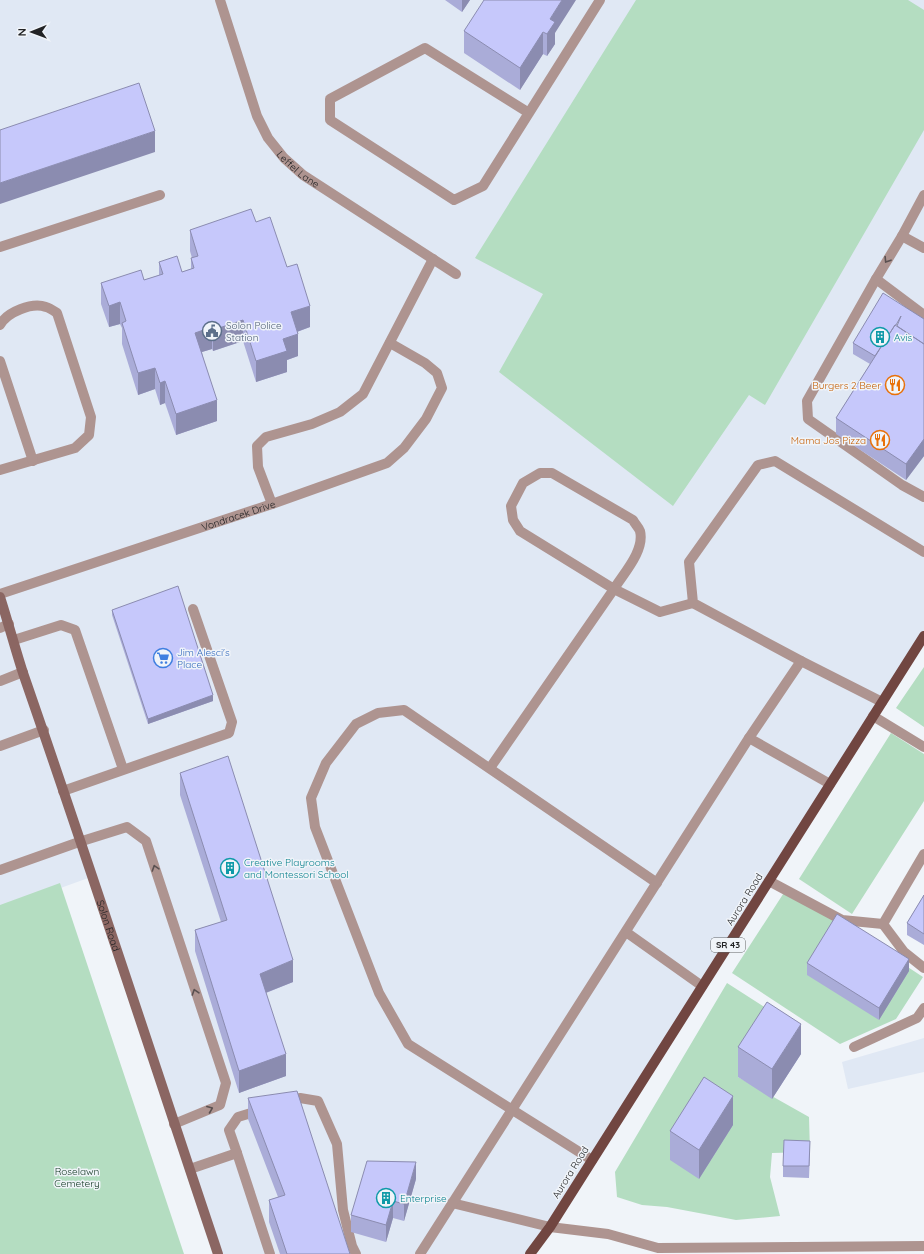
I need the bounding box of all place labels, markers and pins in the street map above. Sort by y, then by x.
place label: Solon Police Station [226,319,282,344]
public building icon: Solon Police Station [201,320,223,342]
building icon: Avis [869,326,891,348]
place label: Avis [894,331,913,344]
restaurant icon: Burgers 2 Beer [884,374,906,396]
place label: Burgers 2 Beer [812,379,881,392]
restaurant icon: Mama Jos Pizza [869,429,891,451]
place label: Mama Jos Pizza [791,434,866,447]
place label: Jim Alesci's Place [177,646,230,671]
supermarket icon: Jim Alesci's Place [152,647,174,669]
place label: Creative Playrooms and Montessori School [244,856,349,881]
building icon: Creative Playrooms and Montessori School [219,857,241,879]
building icon: Enterprise [375,1187,397,1209]
place label: Enterprise [400,1192,447,1205]

